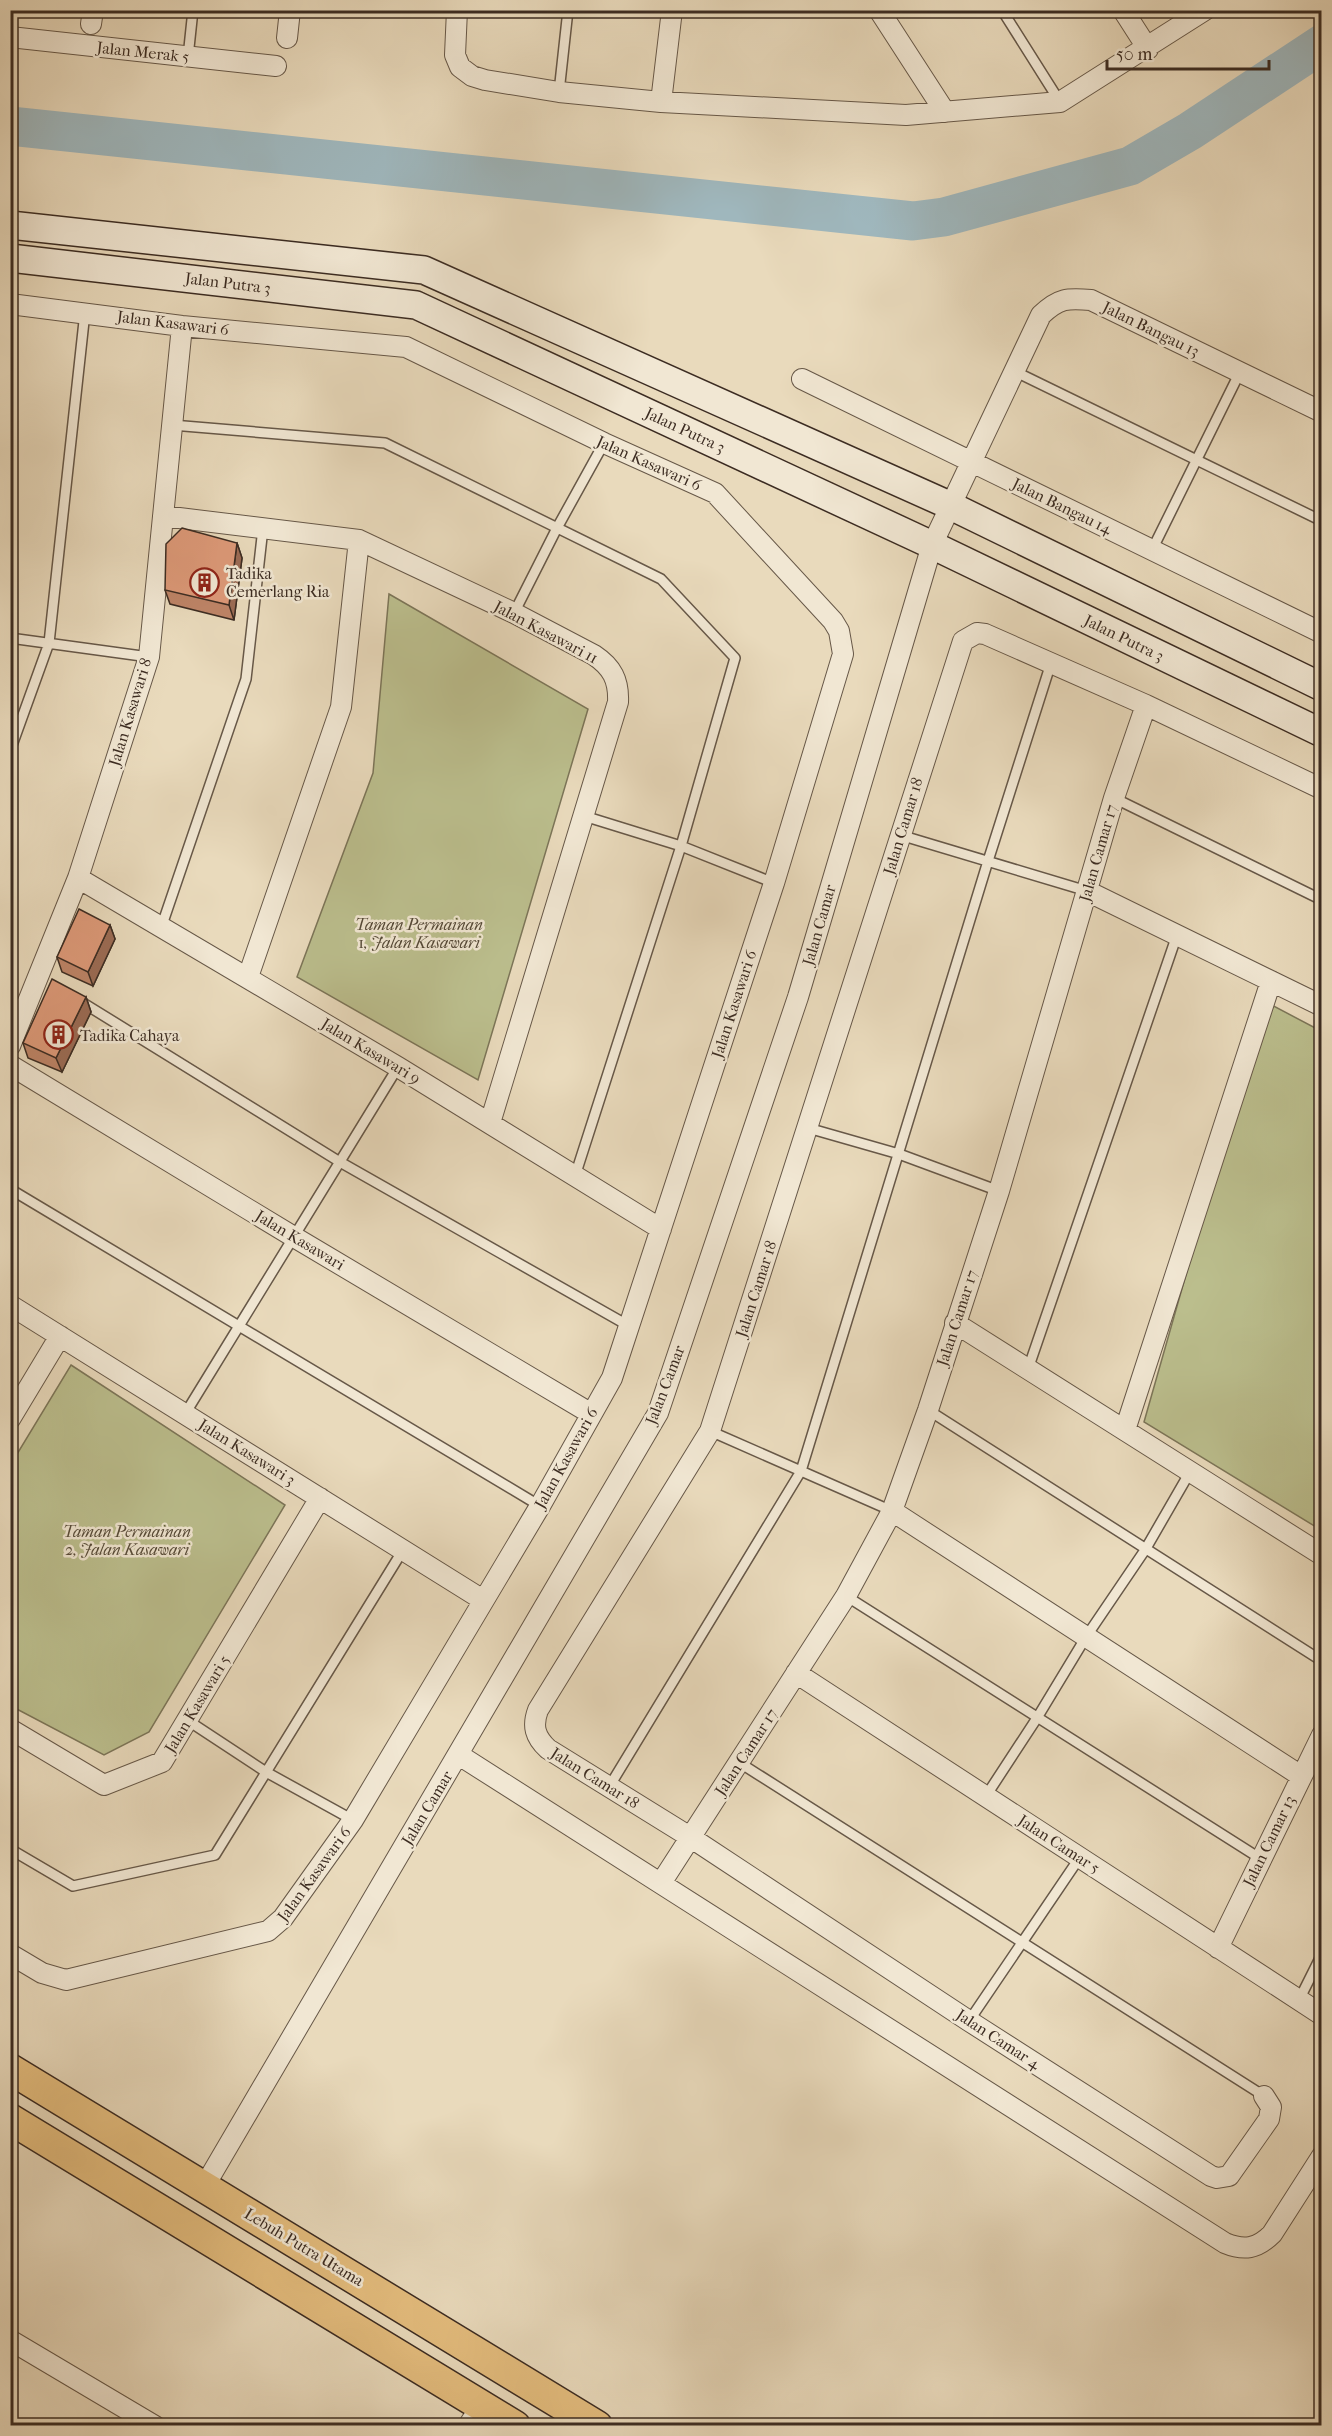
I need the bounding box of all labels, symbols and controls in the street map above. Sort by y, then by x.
scale bar [1107,33,1269,71]
street label: Jalan Merak 5 [94,37,190,66]
text: 50 m [1116,44,1153,65]
street label: Jalan Putra 3 [182,268,272,298]
street label: Jalan Bangau 13 [1098,296,1203,361]
street label: Jalan Kasawari 6 [114,306,230,339]
street label: Jalan Putra 3 [640,402,728,457]
street label: Jalan Kasawari 6 [592,431,705,495]
street label: Jalan Bangau 14 [1007,473,1115,539]
place label: Tadika Cemerlang Ria [226,564,330,601]
building icon: Tadika Cemerlang Ria [189,566,221,598]
street label: Jalan Kasawari 11 [489,596,601,667]
street label: Jalan Putra 3 [1079,610,1167,665]
street label: Jalan Kasawari 8 [104,656,155,770]
street label: Jalan Camar 18 [879,775,927,879]
street label: Jalan Camar 17 [1075,802,1121,906]
street label: Jalan Camar [798,882,840,970]
park label: Taman Permainan 1, Jalan Kasawari [355,915,483,952]
street label: Jalan Kasawari 6 [707,947,761,1062]
street label: Jalan Kasawari 9 [316,1013,424,1088]
building icon: Tadika Cahaya [43,1019,75,1051]
place label: Tadika Cahaya [80,1026,180,1045]
street label: Jalan Kasawari [250,1205,348,1274]
street label: Jalan Camar 18 [731,1238,781,1342]
street label: Jalan Camar 17 [932,1267,982,1370]
street label: Jalan Camar [640,1343,689,1429]
street label: Jalan Kasawari 6 [529,1404,602,1514]
street label: Jalan Kasawari 3 [193,1414,299,1489]
park label: Taman Permainan 2, Jalan Kasawari [63,1522,191,1559]
street label: Jalan Kasawari 5 [159,1652,234,1758]
street label: Jalan Camar 17 [710,1705,781,1801]
street label: Jalan Camar 18 [546,1742,643,1813]
street label: Jalan Camar [396,1767,457,1850]
street label: Jalan Camar 13 [1238,1792,1299,1891]
street label: Jalan Camar 5 [1013,1809,1104,1878]
street label: Jalan Kasawari 6 [272,1823,355,1927]
street label: Jalan Camar 4 [951,2004,1044,2073]
street label: Lebuh Putra Utama [241,2204,368,2290]

